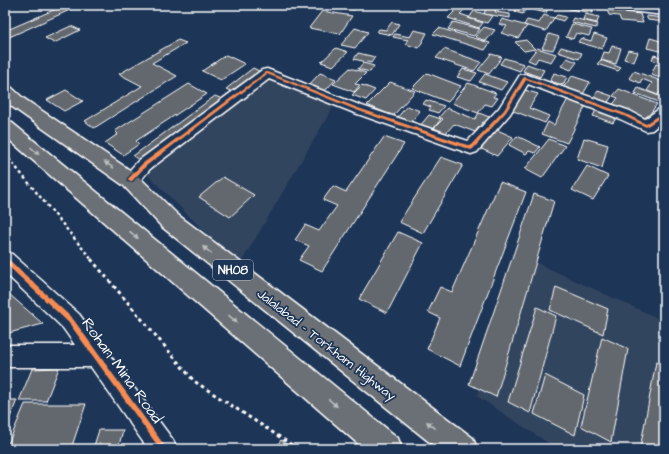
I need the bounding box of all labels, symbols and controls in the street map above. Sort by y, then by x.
one-way arrow [29,147,40,156]
one-way arrow [104,161,114,169]
one-way arrow [129,231,139,240]
one-way arrow [202,246,213,254]
road number: NH08 [213,260,253,280]
street label: Jalalabad - Torkham Highway [252,285,400,406]
street label: Rohan Mina Road [76,313,168,428]
one-way arrow [228,315,239,324]
one-way arrow [327,399,338,408]
one-way arrow [425,421,436,429]

